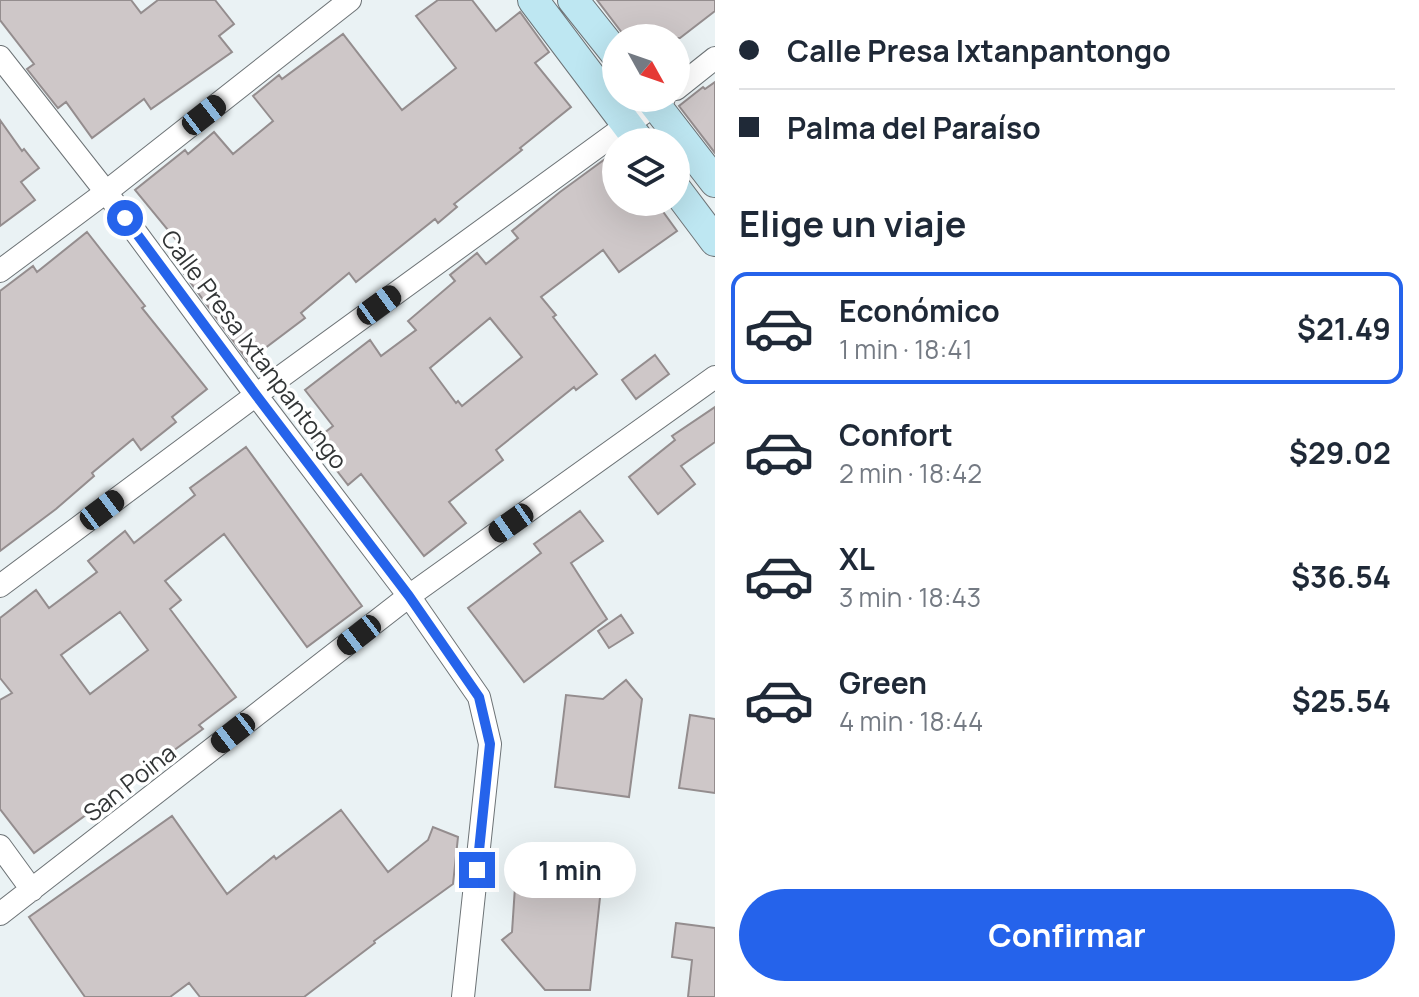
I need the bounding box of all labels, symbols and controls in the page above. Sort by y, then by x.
north arrow [602,24,690,112]
map controls [602,24,690,216]
text: Calle Presa Ixtanpantongo [787,30,1171,71]
car [178,91,230,139]
text: Palma del Paraíso [787,107,1041,148]
button: layers [602,128,690,216]
text: Elige un viaje [739,199,966,248]
route start [107,200,143,236]
street label: Calle Presa Ixtanpantongo [154,223,356,475]
car [353,281,405,329]
text: Económico [839,290,1000,331]
icon: car [743,292,815,364]
text: $21.49 [1297,308,1391,349]
text: 1 min · 18:41 [839,331,973,367]
text: Confort [839,414,953,455]
icon: car [743,416,815,488]
text: $29.02 [1289,432,1391,473]
text: 2 min · 18:42 [839,455,982,491]
car [76,486,128,534]
car [484,499,538,547]
text: XL [839,538,875,579]
icon: car [743,540,815,612]
text: $36.54 [1291,556,1391,597]
text: 3 min · 18:43 [839,579,981,615]
car [333,611,385,659]
text: Green [839,662,927,703]
icon: car [743,664,815,736]
text: $25.54 [1292,680,1391,721]
text: 4 min · 18:44 [839,703,983,739]
car [207,709,259,757]
street label: San Poina [76,735,182,829]
callout: 1 min [505,842,637,898]
route end [459,852,495,888]
text: 1 min [538,852,602,888]
button: Confirmar [739,889,1395,981]

